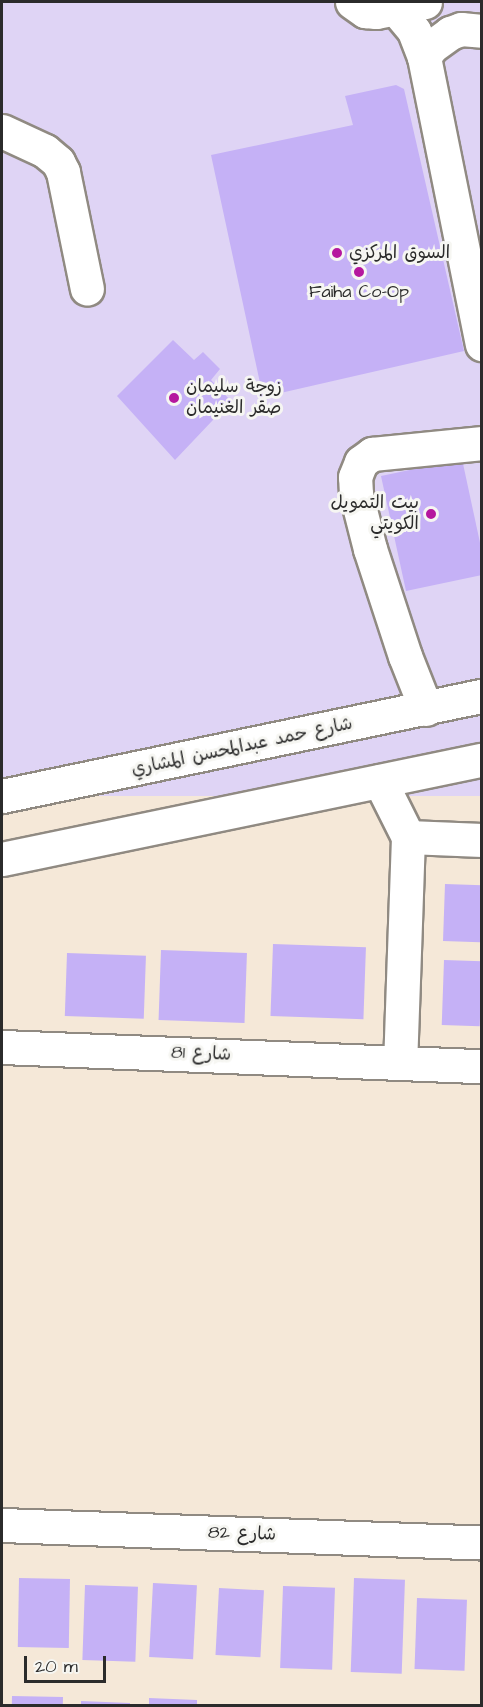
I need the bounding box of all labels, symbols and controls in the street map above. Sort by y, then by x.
place label: السوق المركزي [349,242,450,264]
marker: السوق المركزي [330,246,344,260]
marker: Faiha Co-Op [352,265,366,279]
place label: Faiha Co-Op [309,281,409,303]
place label: زوجة سليمان صقر الغنيمان [186,377,282,420]
marker: زوجة سليمان صقر الغنيمان [167,391,181,405]
place label: بيت التمويل الكويتي [331,493,419,536]
marker: بيت التمويل الكويتي [424,507,438,521]
street label: شارع حمد عبدالمحسن المشاري [130,713,354,781]
street label: شارع 81 [171,1042,231,1066]
street label: شارع 82 [208,1522,276,1546]
scale bar [27,1644,110,1682]
text: 20 m [35,1654,78,1679]

